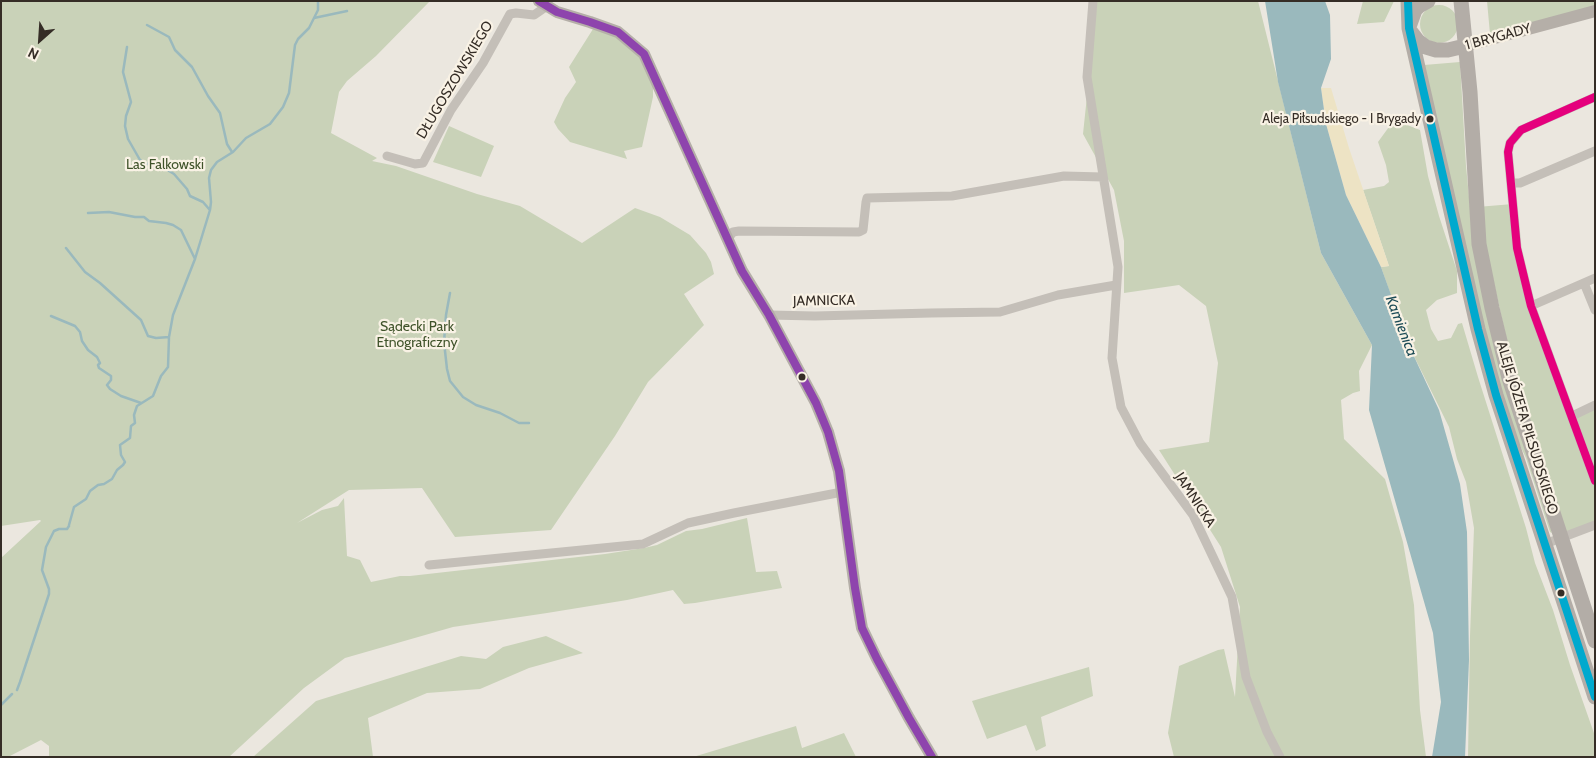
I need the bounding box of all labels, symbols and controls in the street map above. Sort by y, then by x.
north arrow [15,15,65,65]
street label: DŁUGOSZOWSKIEGO [413,18,497,142]
street label: 1 BRYGADY [1463,20,1533,54]
text: N [25,43,42,64]
place label: Aleja Piłsudskiego - I Brygady [1262,111,1421,127]
marker: Aleja Piłsudskiego - I Brygady [1425,114,1435,124]
park label: Las Falkowski [126,157,204,173]
street label: JAMNICKA [793,292,855,310]
water label: Kamienica [1381,293,1421,359]
park label: Sądecki Park Etnograficzny [376,319,458,352]
street label: ALEJE JÓZEFA PIŁSUDSKIEGO [1493,339,1561,517]
unlabelled marker [797,372,807,382]
street label: JAMNICKA [1171,469,1219,531]
unlabelled marker [1556,588,1566,598]

